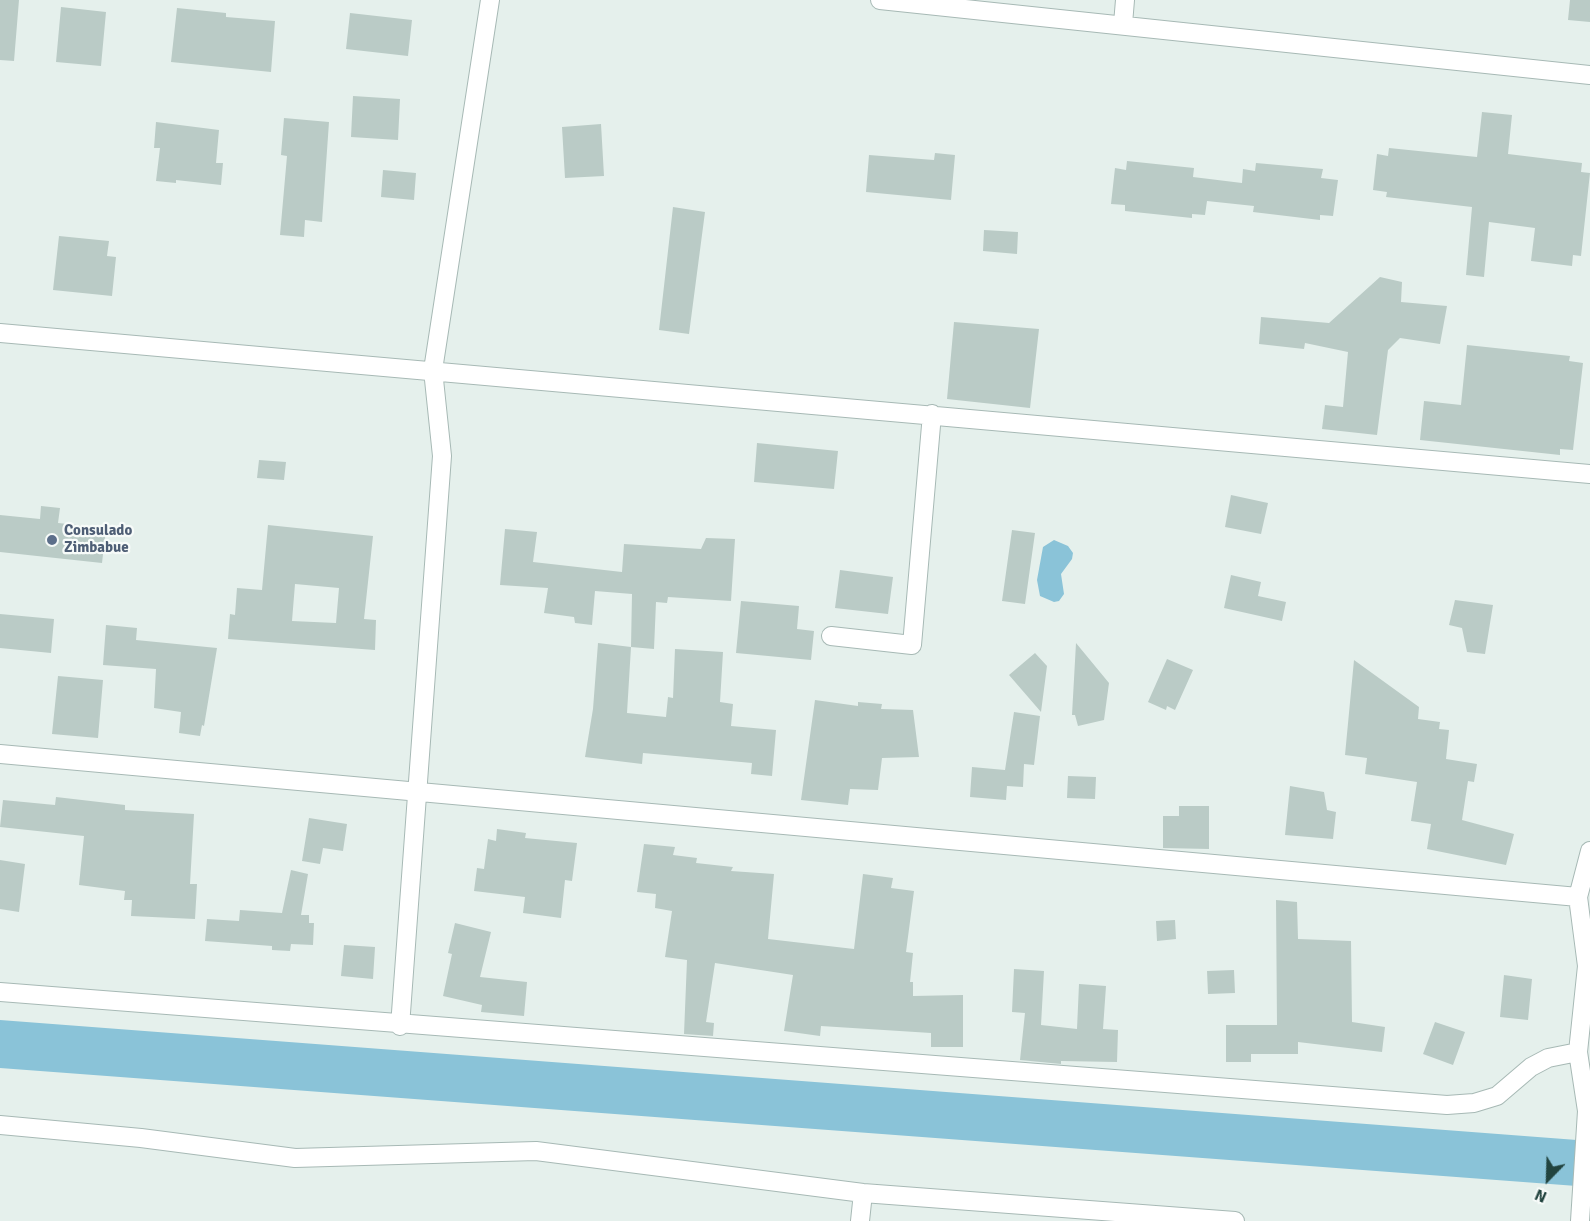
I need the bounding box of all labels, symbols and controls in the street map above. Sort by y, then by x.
place label: Consulado Zimbabue [64,522,132,557]
marker: Consulado Zimbabue [45,533,59,547]
north arrow [1518,1149,1578,1209]
text: N [1532,1184,1550,1207]

